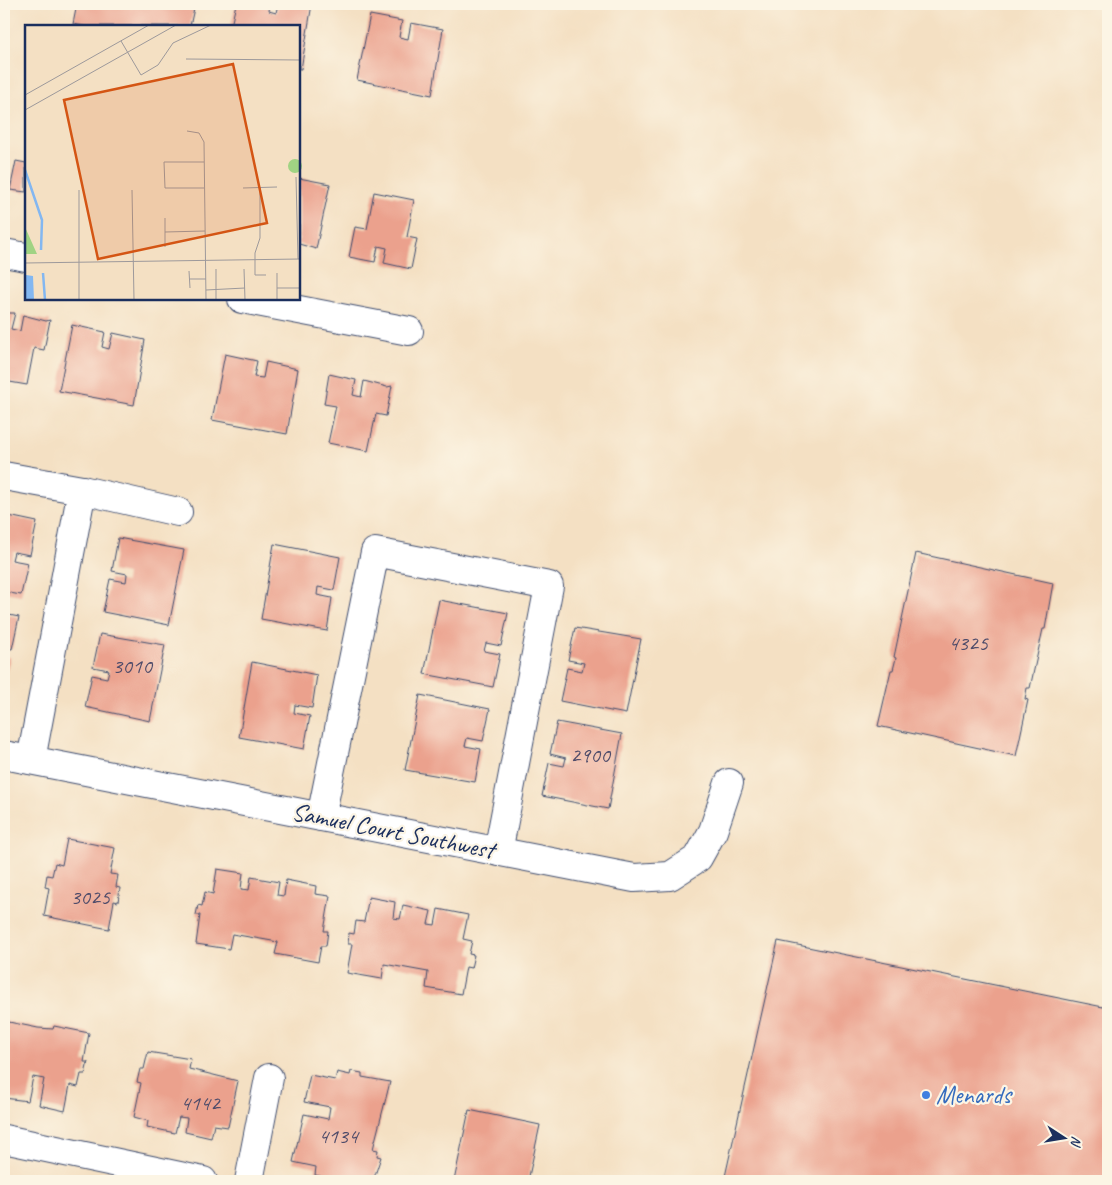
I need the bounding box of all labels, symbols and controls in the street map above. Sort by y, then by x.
inset map [25,25,300,300]
house number: 4325 [948,629,989,657]
house number: 3010 [112,652,154,680]
house number: 2900 [570,741,612,769]
street label: Samuel Court Southwest [289,796,501,867]
house number: 3025 [70,883,111,911]
place label: Menards [936,1079,1013,1111]
house number: 4142 [180,1089,222,1117]
marker: Menards [920,1089,932,1101]
north arrow [1040,1112,1090,1162]
house number: 4134 [318,1122,360,1150]
text: N [1067,1135,1085,1149]

